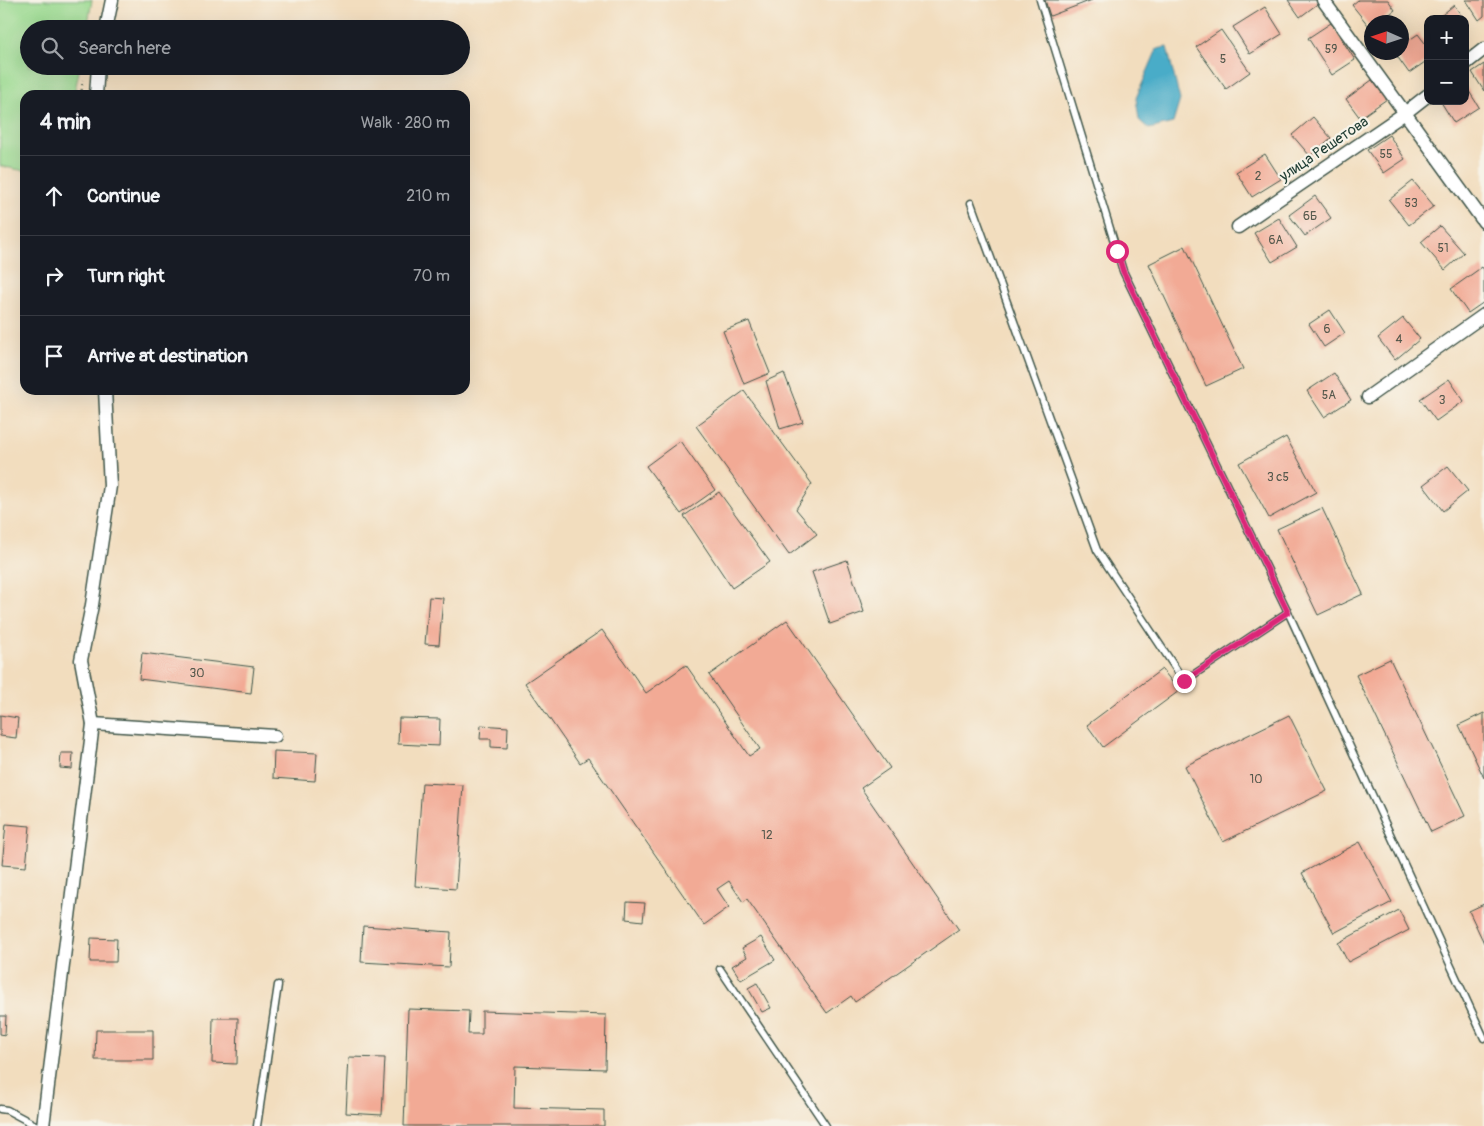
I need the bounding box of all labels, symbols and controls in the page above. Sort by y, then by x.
north arrow [1364,15,1409,60]
map controls [1424,15,1469,105]
button: + [1424,15,1469,60]
search box [20,20,470,75]
icon: search [38,34,66,62]
text: Search here [78,36,171,60]
house number: 59 [1325,42,1337,57]
house number: 5 [1220,52,1226,67]
button: − [1424,60,1469,105]
text: 4 min [40,109,91,136]
street label: улица Решетова [1275,112,1372,186]
text: Walk · 280 m [361,113,450,133]
house number: 55 [1379,147,1393,162]
house number: 2 [1255,169,1262,184]
icon: ahead [40,182,68,210]
text: Continue [87,184,160,208]
text: 210 m [406,186,450,206]
house number: 53 [1404,196,1418,211]
house number: 6Б [1303,209,1317,224]
house number: 6А [1269,233,1284,248]
route start [1106,240,1129,263]
house number: 51 [1437,241,1449,256]
icon: right [40,262,68,290]
text: Turn right [87,264,165,288]
text: 70 m [413,266,450,286]
house number: 6 [1324,322,1331,337]
house number: 4 [1396,332,1403,347]
icon: arrive [40,342,68,370]
text: Arrive at destination [87,344,248,368]
house number: 5А [1322,388,1336,403]
house number: 3 [1439,393,1446,408]
house number: 3 с5 [1267,470,1289,485]
house number: 30 [190,666,204,681]
route end [1173,670,1196,693]
house number: 10 [1250,772,1262,787]
house number: 12 [761,828,773,843]

